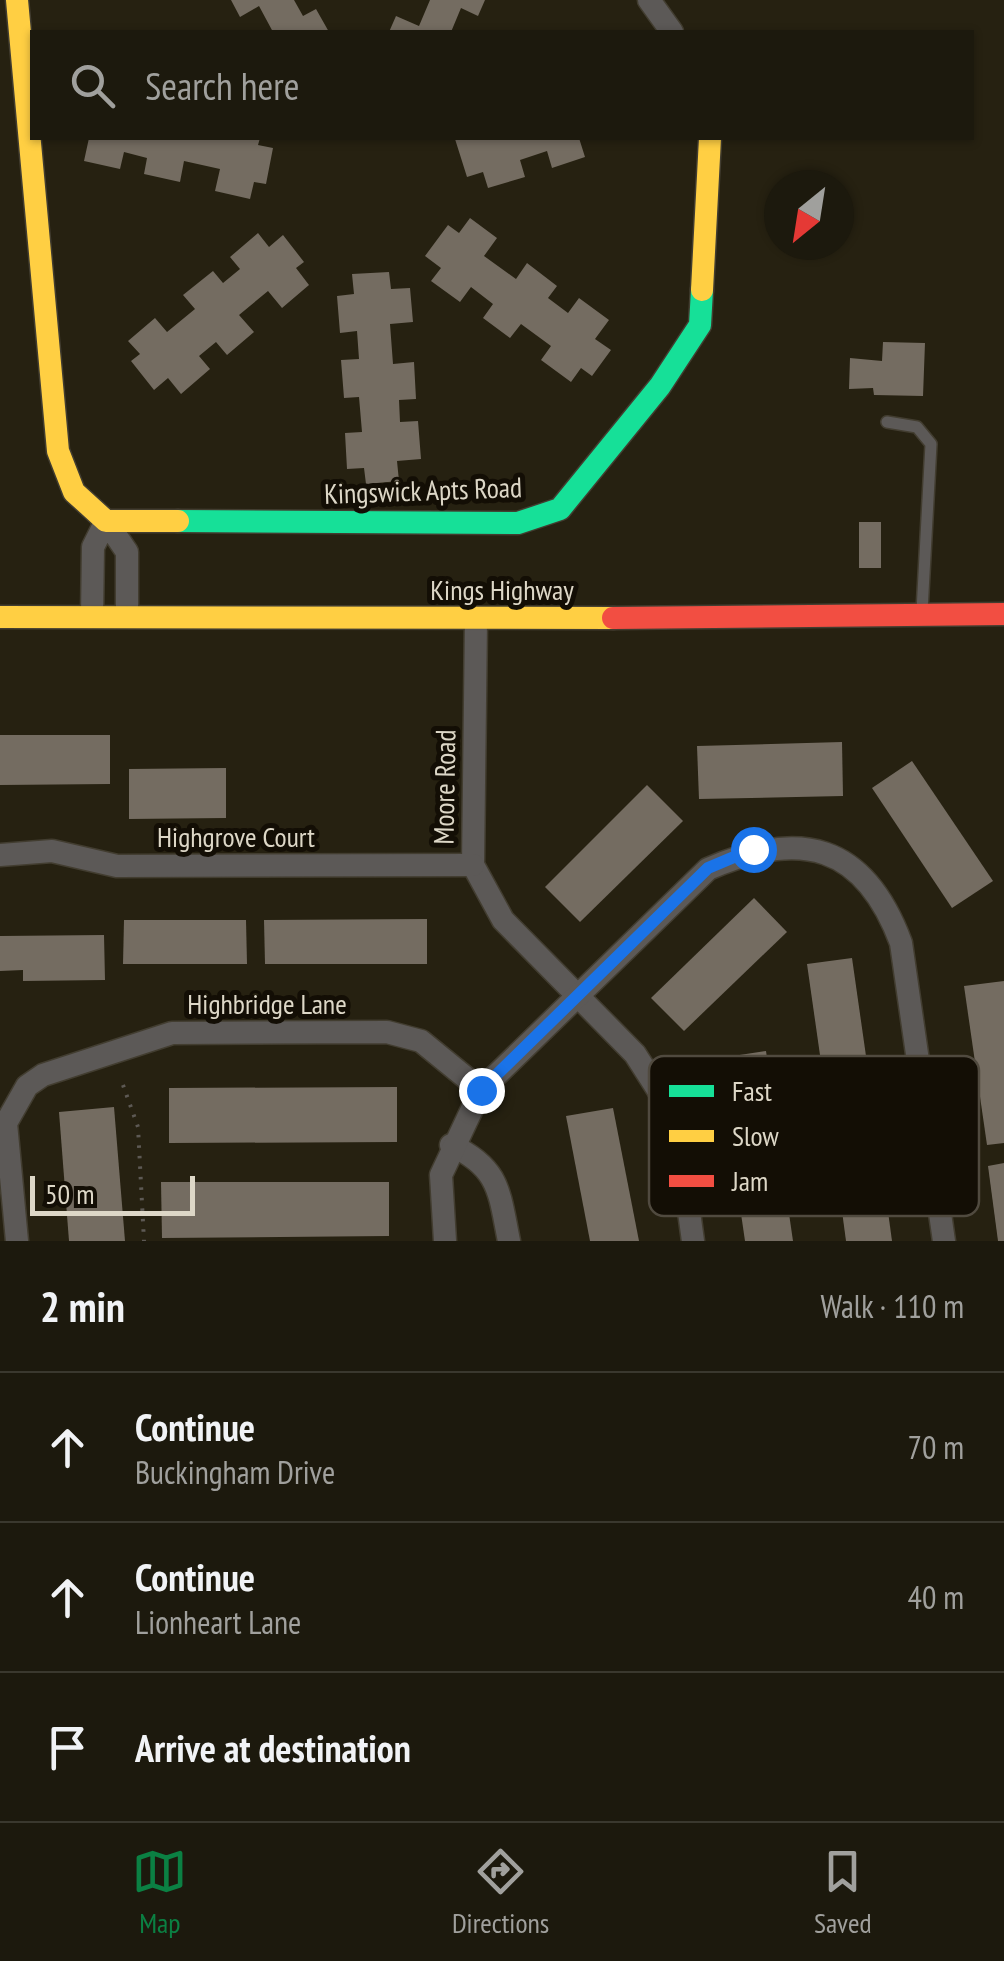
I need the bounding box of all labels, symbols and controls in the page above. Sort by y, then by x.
search box [30,30,974,140]
icon: search [65,58,120,113]
text: Search here [145,61,299,110]
north arrow [764,170,854,260]
street label: Kingswick Apts Road [323,468,523,512]
street label: Kings Highway [430,571,574,608]
street label: Moore Road [424,729,464,845]
street label: Highgrove Court [157,818,315,855]
route start [731,827,777,873]
street label: Highbridge Lane [187,985,347,1022]
legend [649,1056,979,1216]
route end [459,1068,505,1114]
text: Fast [732,1072,772,1109]
text: Slow [732,1117,779,1154]
text: Jam [731,1162,768,1199]
scale bar [30,1171,195,1216]
text: 50 m [45,1175,94,1212]
text: 2 min [40,1279,125,1334]
text: Walk · 110 m [820,1285,964,1327]
text: Continue [135,1402,255,1451]
icon: ahead [40,1420,95,1475]
text: 70 m [908,1426,964,1468]
text: Buckingham Drive [135,1451,335,1493]
text: Continue [135,1552,255,1601]
icon: ahead [40,1570,95,1625]
text: 40 m [908,1576,964,1618]
text: Lionheart Lane [135,1601,301,1643]
icon: arrive [40,1720,95,1775]
text: Arrive at destination [135,1723,411,1772]
tab: Map [132,1844,187,1941]
tab: Directions [452,1844,549,1941]
tab: Saved [814,1844,872,1941]

